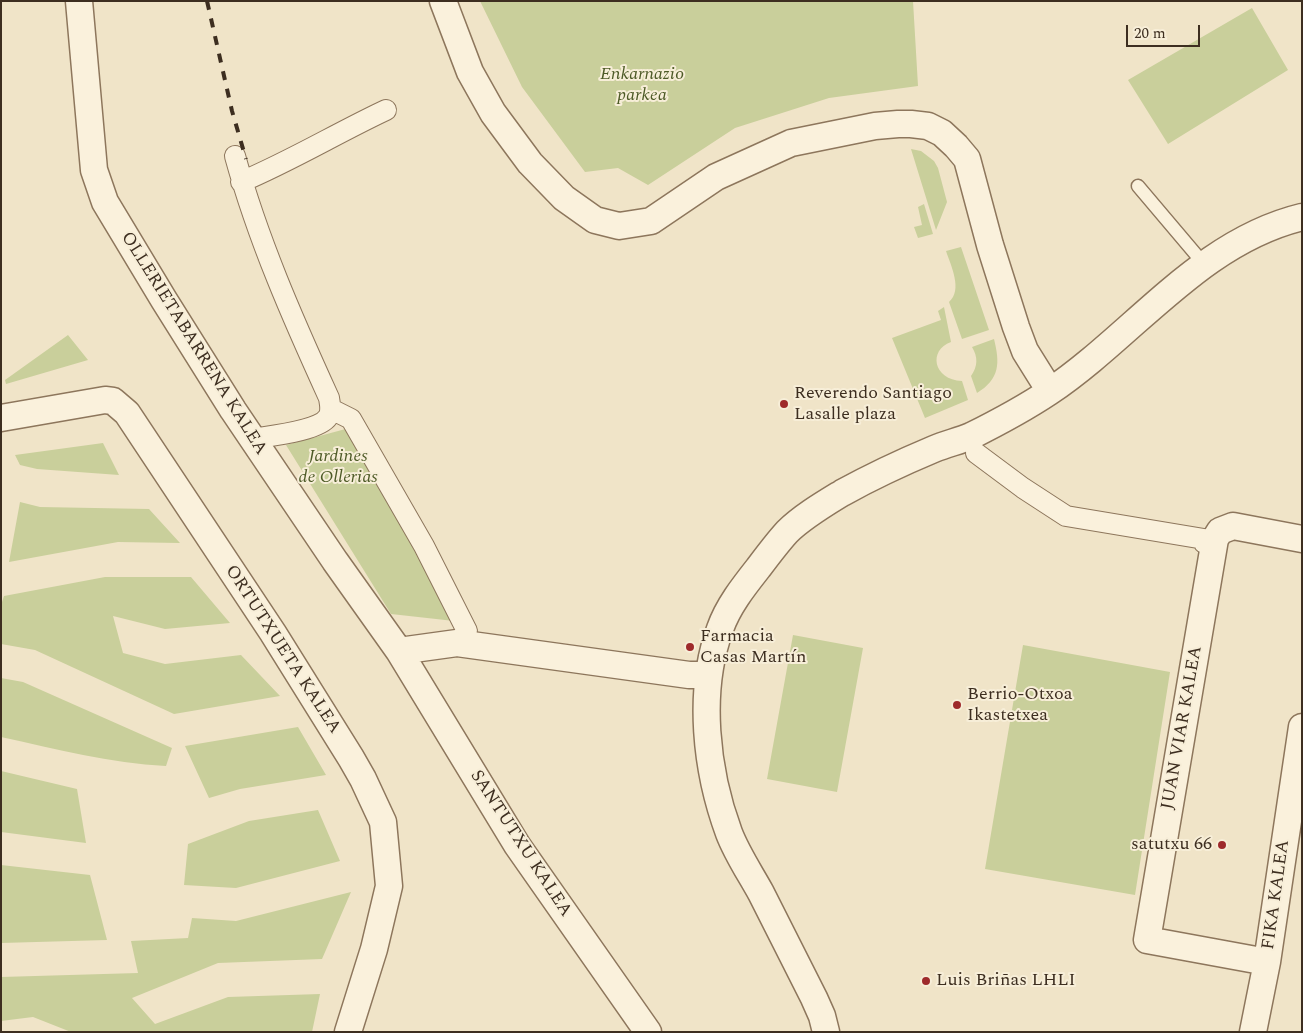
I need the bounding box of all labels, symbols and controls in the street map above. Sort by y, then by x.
scale bar [1128,15,1202,47]
text: 20 m [1134,22,1166,45]
park label: Enkarnazio parkea [600,64,684,106]
street label: OLLERIETABARRENA KALEA [115,228,271,460]
place label: Reverendo Santiago Lasalle plaza [794,383,952,426]
marker: Reverendo Santiago Lasalle plaza [778,398,790,410]
park label: Jardines de Ollerias [298,446,378,488]
street label: ORTUTXUETA KALEA [219,562,345,738]
place label: Farmacia Casas Martín [700,626,806,669]
marker: Farmacia Casas Martín [684,641,696,653]
street label: JUAN VIAR KALEA [1158,644,1208,812]
place label: Berrio-Otxoa Ikastetxea [967,684,1073,726]
marker: Berrio-Otxoa Ikastetxea [951,699,963,711]
street label: SANTUTXU KALEA [464,767,576,921]
place label: satutxu 66 [1131,834,1212,856]
marker: satutxu 66 [1216,839,1228,851]
street label: FIKA KALEA [1259,839,1295,951]
place label: Luis Briñas LHLI [936,970,1075,992]
marker: Luis Briñas LHLI [920,975,932,987]

